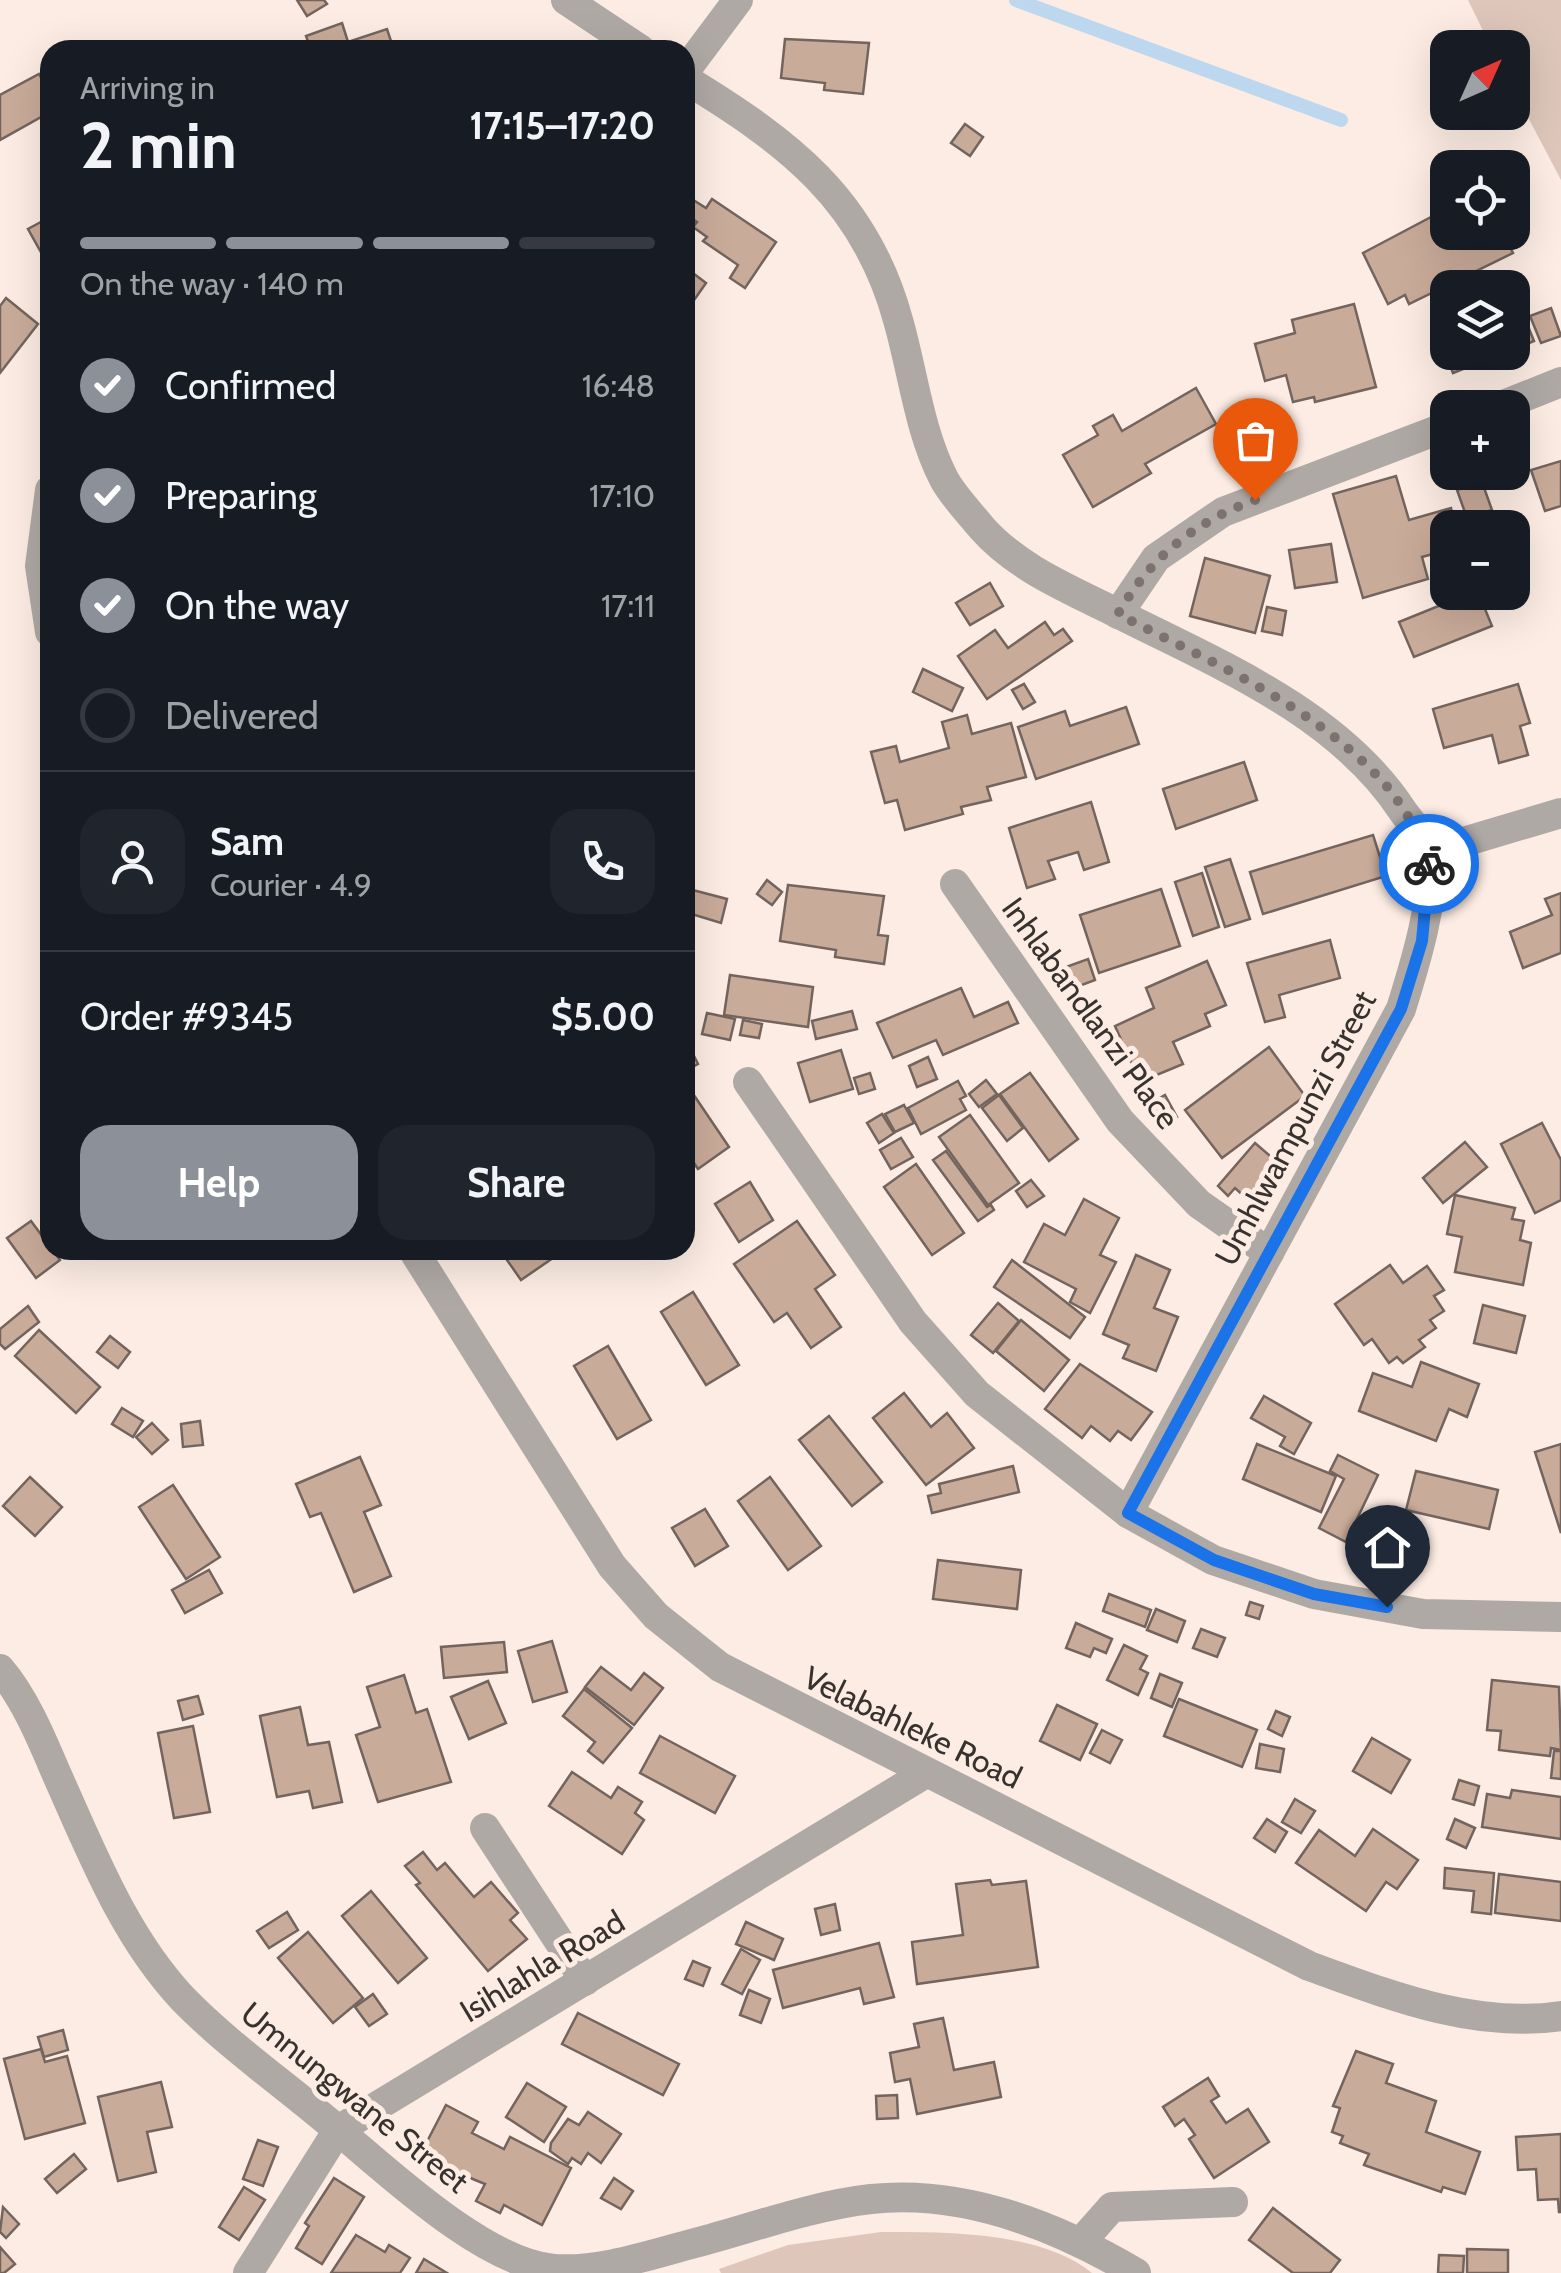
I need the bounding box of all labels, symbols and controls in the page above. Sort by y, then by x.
north arrow [1430,30,1530,130]
map controls [1430,30,1530,610]
text: Arriving in [80,68,215,107]
text: 17:15–17:20 [469,102,655,149]
text: 2 min [80,105,237,184]
button: locate [1430,150,1530,250]
text: On the way · 140 m [80,264,344,303]
button: layers [1430,270,1530,370]
icon: check [80,358,135,413]
text: Confirmed [165,362,336,409]
text: 16:48 [582,366,655,405]
button: + [1430,390,1530,490]
pin [1213,398,1298,501]
icon: bag [1228,413,1283,468]
icon: check [80,468,135,523]
text: Preparing [165,472,317,519]
text: 17:10 [589,476,655,515]
button: − [1430,510,1530,610]
icon: check [80,578,135,633]
text: On the way [165,582,349,629]
text: 17:11 [601,586,655,625]
text: Delivered [165,692,319,739]
button: person [80,809,185,914]
button: phone [550,809,655,914]
courier [1379,814,1479,914]
text: Sam [210,818,284,865]
icon: bike [1402,837,1457,892]
text: Courier · 4.9 [210,865,372,904]
street label: Inhlabandlanzi Place [994,890,1188,1136]
street label: Umhlwampunzi Street [1206,984,1384,1272]
text: Order #9345 [80,993,293,1040]
text: $5.00 [551,993,655,1040]
button: Help [80,1125,358,1240]
button: Share [378,1125,655,1240]
pin [1345,1505,1430,1608]
icon: home [1360,1520,1415,1575]
street label: Velabahleke Road [798,1657,1028,1797]
street label: Isihlahla Road [453,1902,631,2030]
street label: Umnungwane Street [233,1993,477,2201]

